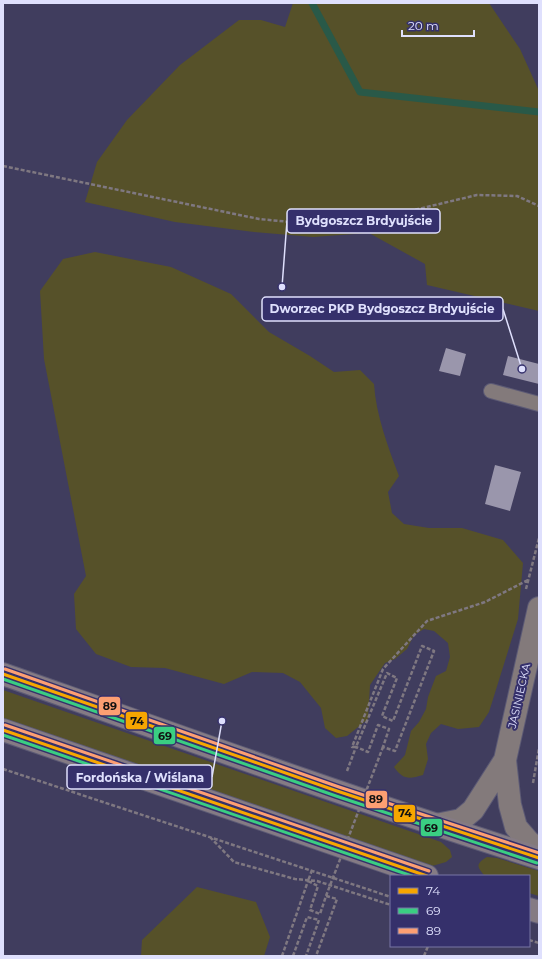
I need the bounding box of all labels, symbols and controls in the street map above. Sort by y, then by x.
scale bar [402,12,474,38]
text: 20 m [408,18,439,33]
callout: Bydgoszcz Brdyujście [287,209,440,233]
text: Bydgoszcz Brdyujście [296,213,433,228]
callout: Dworzec PKP Bydgoszcz Brdyujście [262,297,503,321]
text: Dworzec PKP Bydgoszcz Brdyujście [270,301,495,316]
street label: JASINIECKA [505,662,533,731]
line badge: 89 [98,696,121,716]
text: 89 [103,699,117,713]
line badge: 74 [125,711,148,730]
text: 74 [130,714,144,728]
line badge: 69 [153,726,176,745]
text: 69 [158,729,172,743]
callout: Fordońska / Wiślana [67,765,212,789]
text: Fordońska / Wiślana [76,770,204,785]
line badge: 89 [365,790,388,809]
text: 89 [369,792,383,806]
line badge: 74 [393,804,416,823]
text: 74 [398,806,412,820]
line badge: 69 [420,818,443,837]
text: 69 [424,821,438,835]
legend [390,875,530,947]
text: 74 [426,883,440,898]
text: 69 [426,903,441,918]
text: 89 [426,923,441,938]

